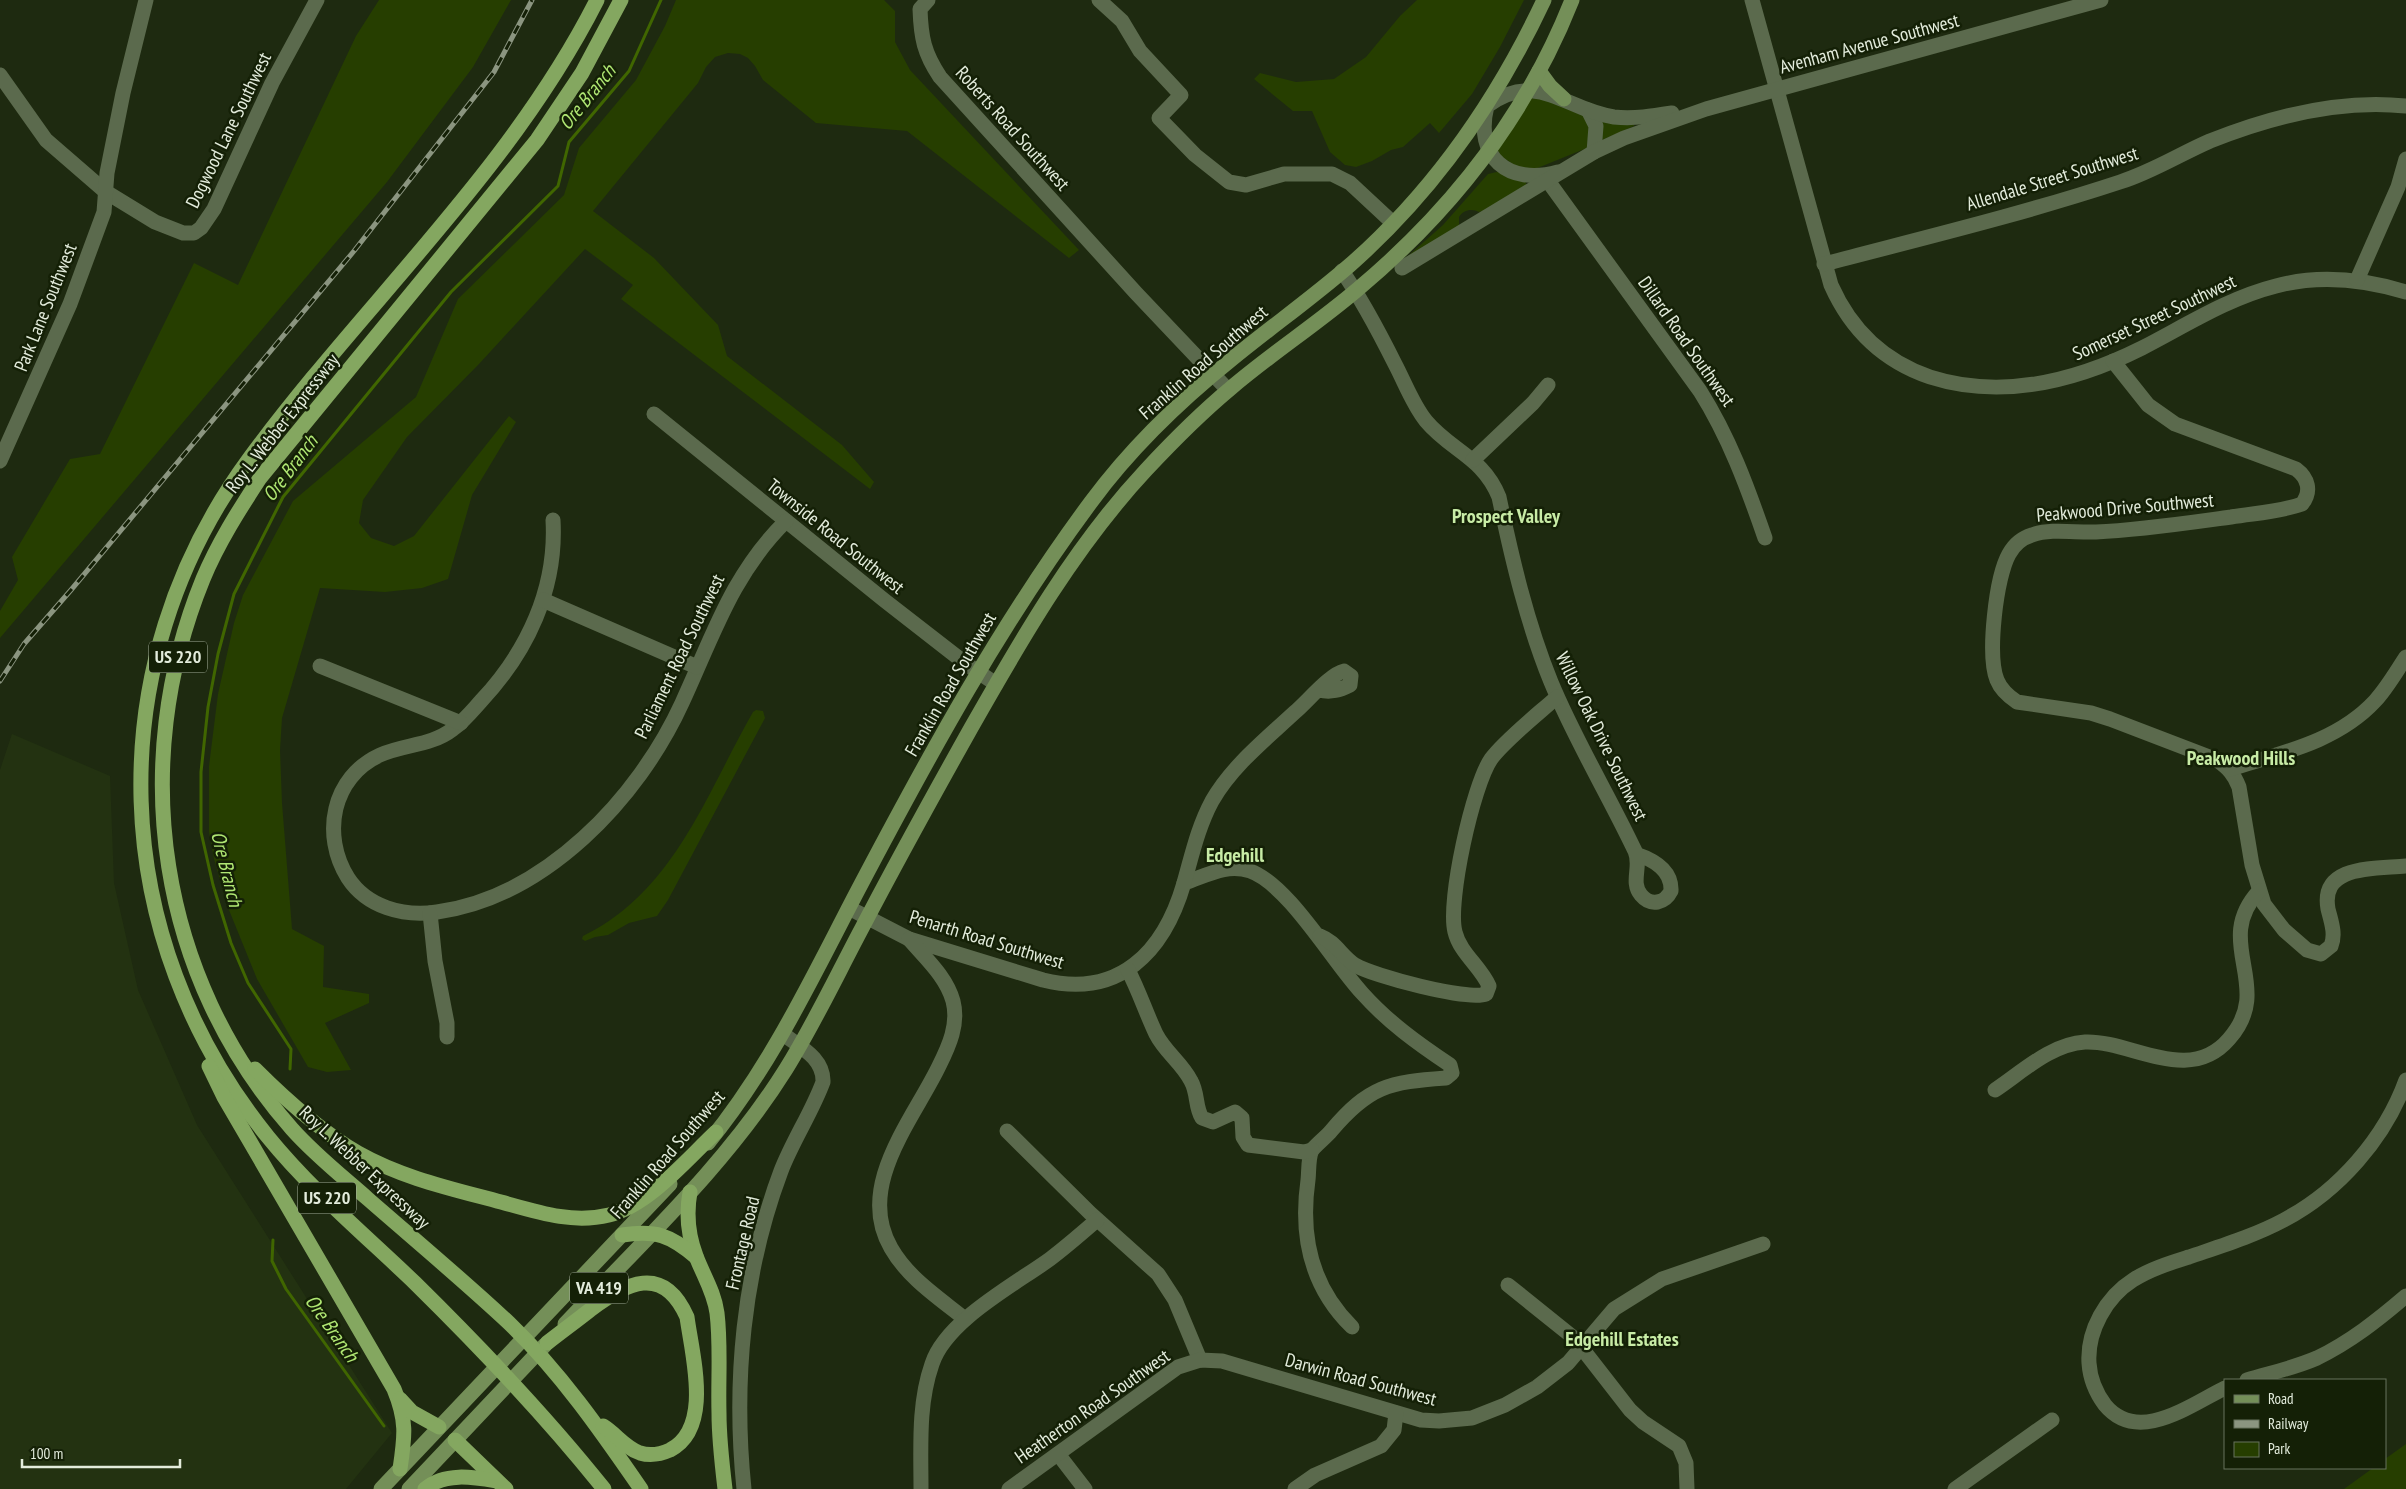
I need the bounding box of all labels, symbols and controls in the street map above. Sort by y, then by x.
street label: Avenham Avenue Southwest [1777,7,1962,78]
street label: Dogwood Lane Southwest [180,48,276,212]
water label: Ore Branch [553,58,622,135]
street label: Roberts Road Southwest [951,61,1076,196]
street label: Allendale Street Southwest [1963,140,2141,216]
street label: Park Lane Southwest [8,239,82,375]
street label: Somerset Street Southwest [2069,268,2240,365]
street label: Dillard Road Southwest [1633,271,1741,411]
street label: Franklin Road Southwest [1134,299,1273,424]
street label: Roy L. Webber Expressway [220,348,344,498]
water label: Ore Branch [257,429,324,506]
street label: Townside Road Southwest [762,473,910,599]
street label: Peakwood Drive Southwest [2035,487,2215,527]
district label: Prospect Valley [1452,503,1561,529]
street label: Parliament Road Southwest [629,569,730,742]
street label: Franklin Road Southwest [899,607,1001,760]
road number: US 220 [149,642,207,672]
street label: Willow Oak Drive Southwest [1551,648,1654,825]
district label: Peakwood Hills [2187,745,2295,771]
water label: Ore Branch [205,829,249,910]
district label: Edgehill [1206,842,1264,868]
street label: Penarth Road Southwest [907,904,1068,974]
street label: Franklin Road Southwest [605,1084,730,1223]
street label: Roy L. Webber Expressway [295,1100,436,1234]
road number: US 220 [298,1182,356,1214]
street label: Frontage Road [720,1194,764,1292]
road number: VA 419 [570,1273,628,1304]
water label: Ore Branch [299,1289,365,1368]
district label: Edgehill Estates [1565,1326,1679,1352]
street label: Heatherton Road Southwest [1010,1343,1175,1468]
street label: Darwin Road Southwest [1283,1347,1440,1411]
legend [2224,1379,2386,1469]
text: Road [2268,1389,2294,1408]
text: Railway [2268,1414,2309,1433]
scale bar [22,1436,180,1468]
text: Park [2268,1439,2290,1458]
text: 100 m [30,1444,63,1463]

